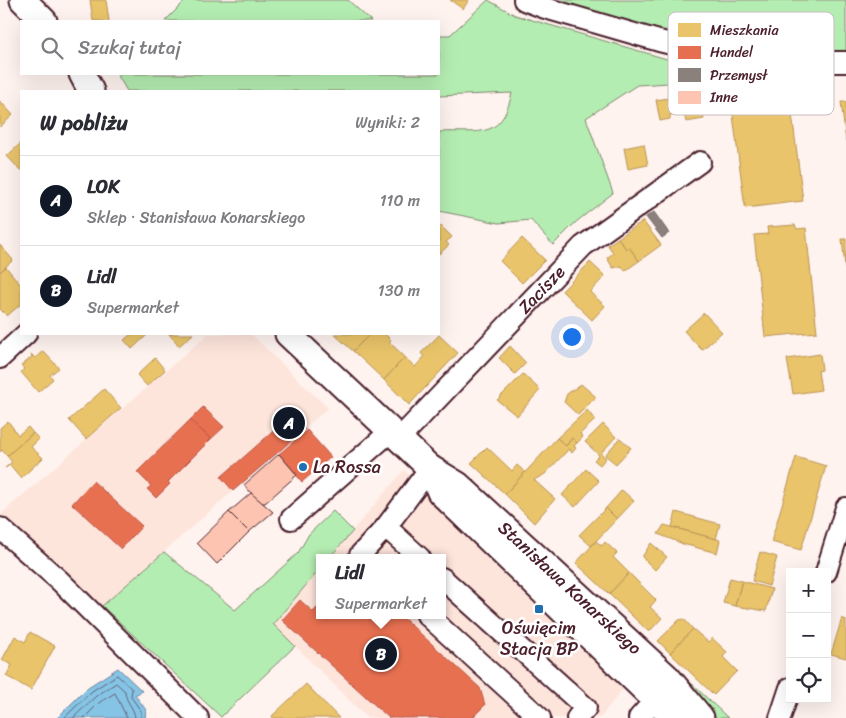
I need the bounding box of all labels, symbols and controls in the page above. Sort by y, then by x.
legend [668,12,834,115]
text: Mieszkania [710,18,779,43]
search box [20,20,440,75]
text: Szukaj tutaj [78,31,181,64]
icon: search [38,34,66,62]
text: Handel [710,40,754,65]
text: Przemysł [710,63,769,88]
text: Inne [709,85,738,110]
text: W pobliżu [40,104,128,142]
text: Wyniki: 2 [355,108,420,137]
text: LOK [87,170,120,203]
text: A [51,186,61,215]
text: 110 m [380,186,420,215]
text: Sklep · Stanisława Konarskiego [87,203,305,232]
street label: Zacisze [510,257,573,322]
text: Lidl [87,260,116,293]
text: B [51,276,61,305]
text: 130 m [378,276,420,305]
text: Supermarket [87,293,179,322]
your location [559,324,585,350]
pin: A [273,404,305,442]
place label: La Rossa [313,451,381,483]
marker: La Rossa [297,461,309,473]
street label: Stanisława Konarskiego [490,513,650,663]
popup [316,554,446,619]
text: Lidl [335,556,365,589]
map controls [786,568,831,703]
button: + [786,568,831,613]
text: Supermarket [335,589,427,618]
marker: Oświęcim Stacja BP [533,603,545,615]
place label: Oświęcim Stacja BP [500,612,578,665]
button: − [786,613,831,658]
pin: B [365,635,397,673]
button: locate [786,658,831,703]

